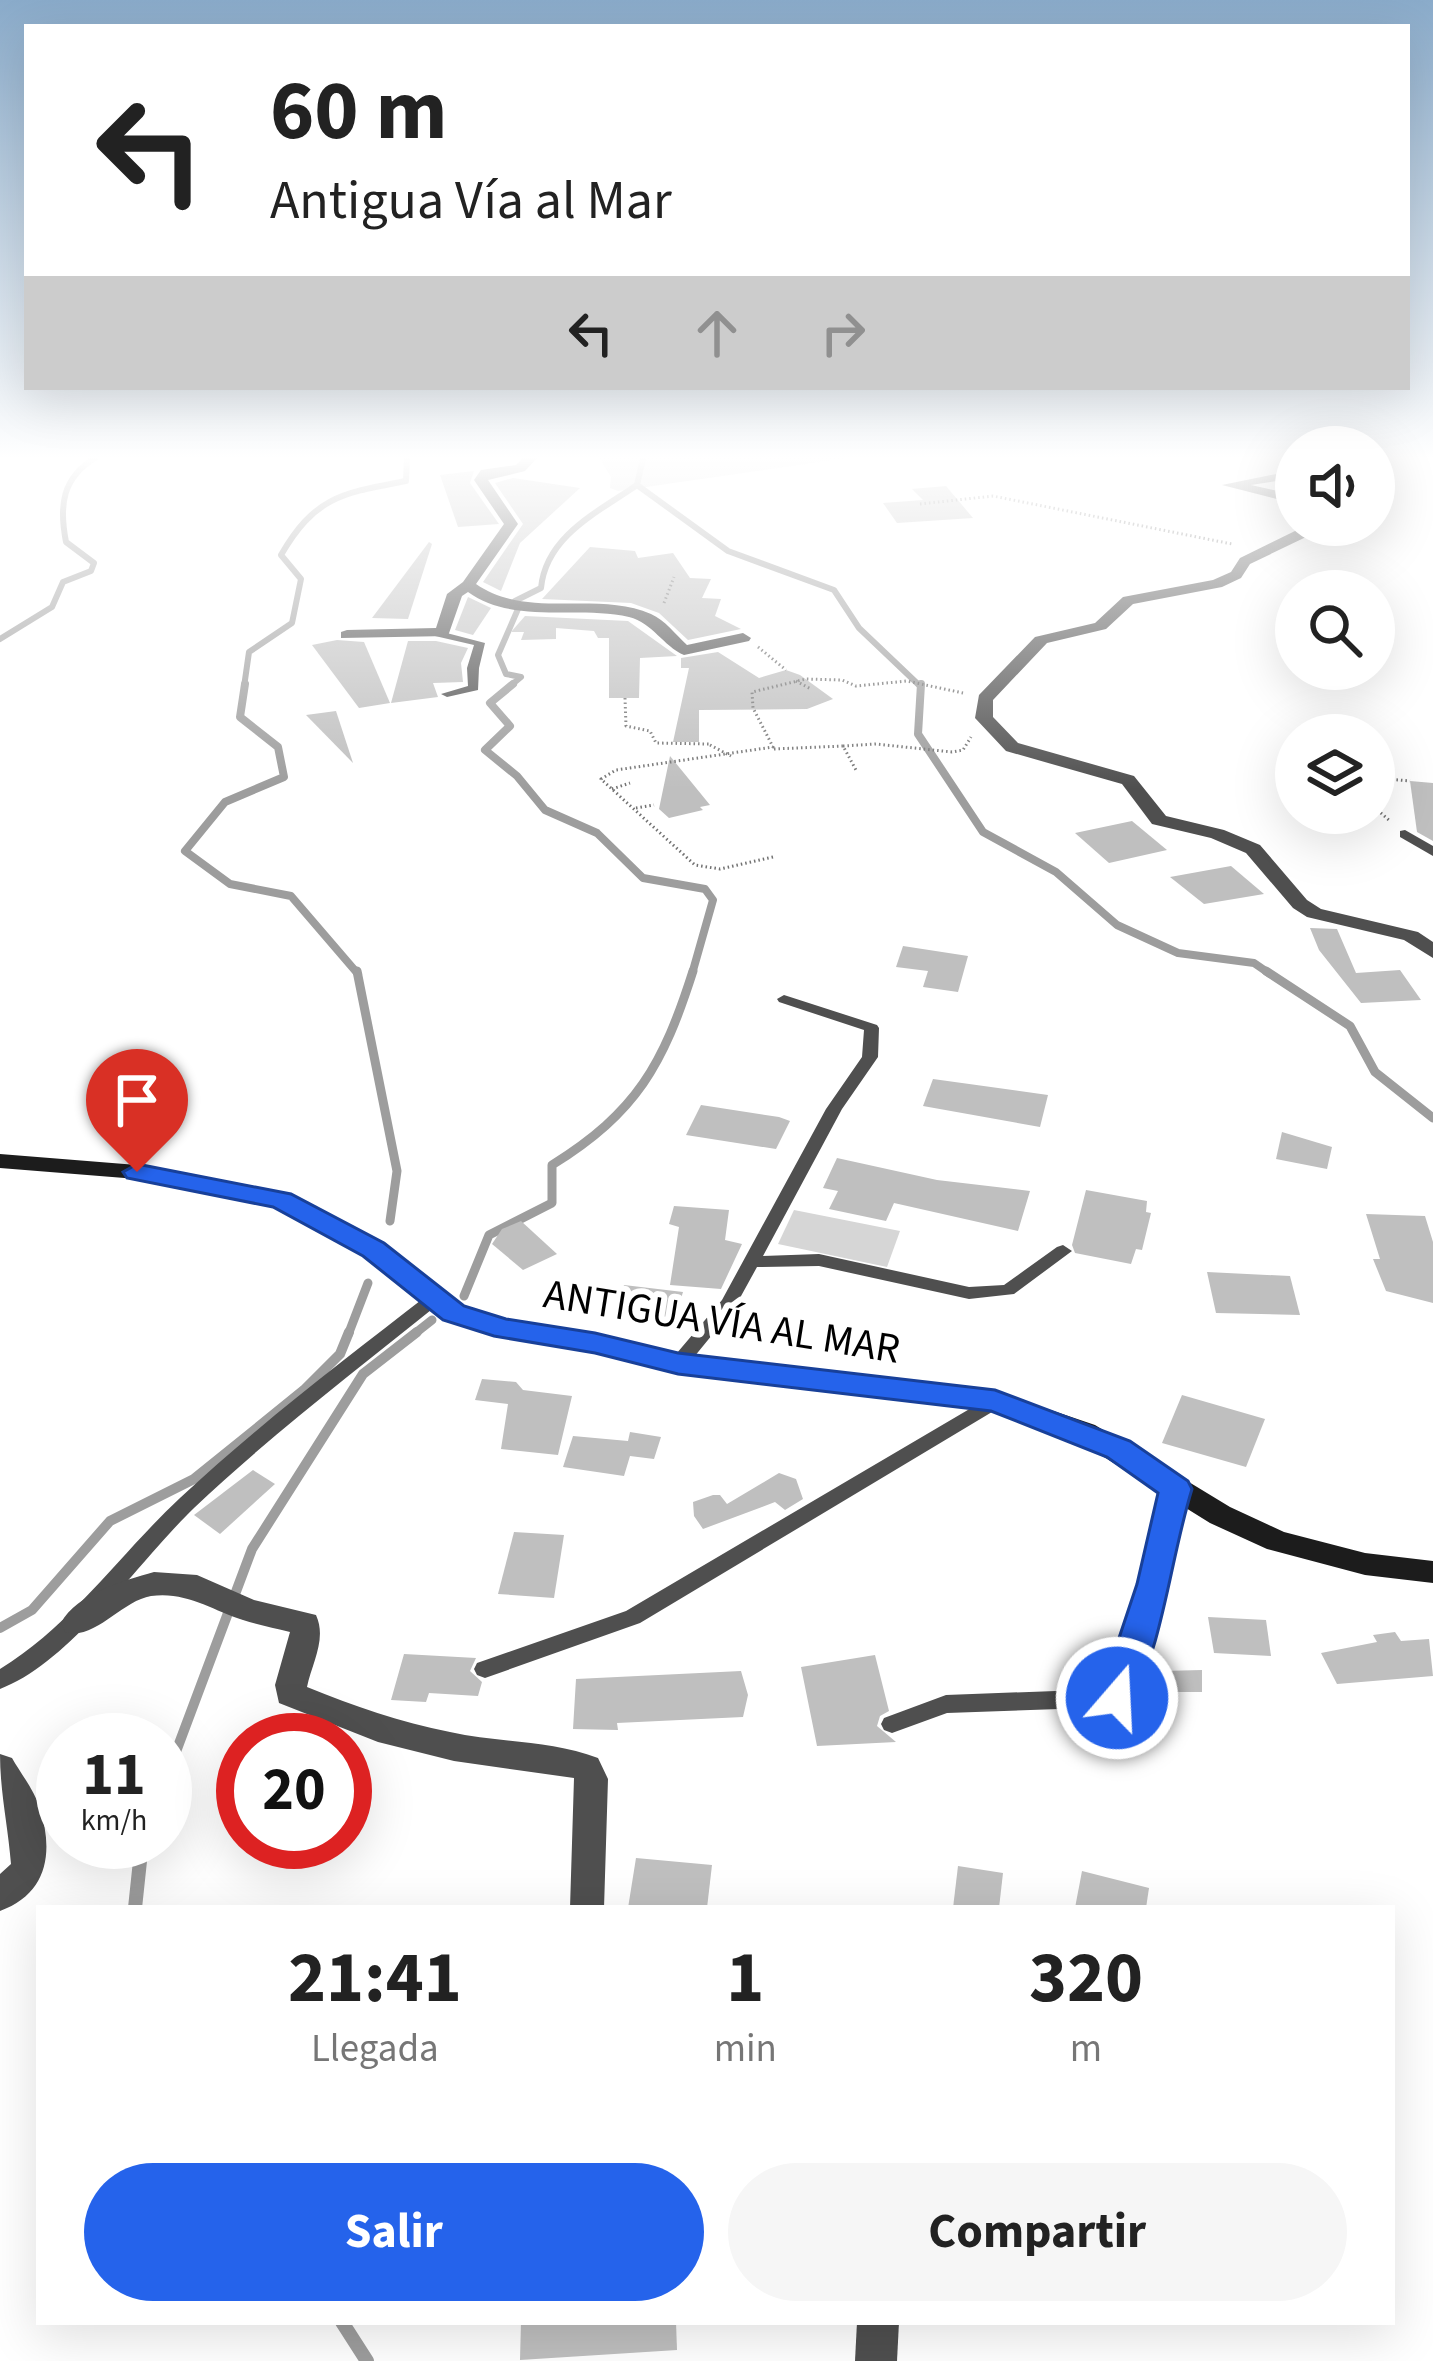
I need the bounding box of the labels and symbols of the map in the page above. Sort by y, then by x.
pin [86,1049,188,1172]
street label: ANTIGUA VÍA AL MAR [539,1264,904,1380]
position arrow [1054,1635,1180,1761]
speed limit sign: 20 [216,1713,372,1869]

